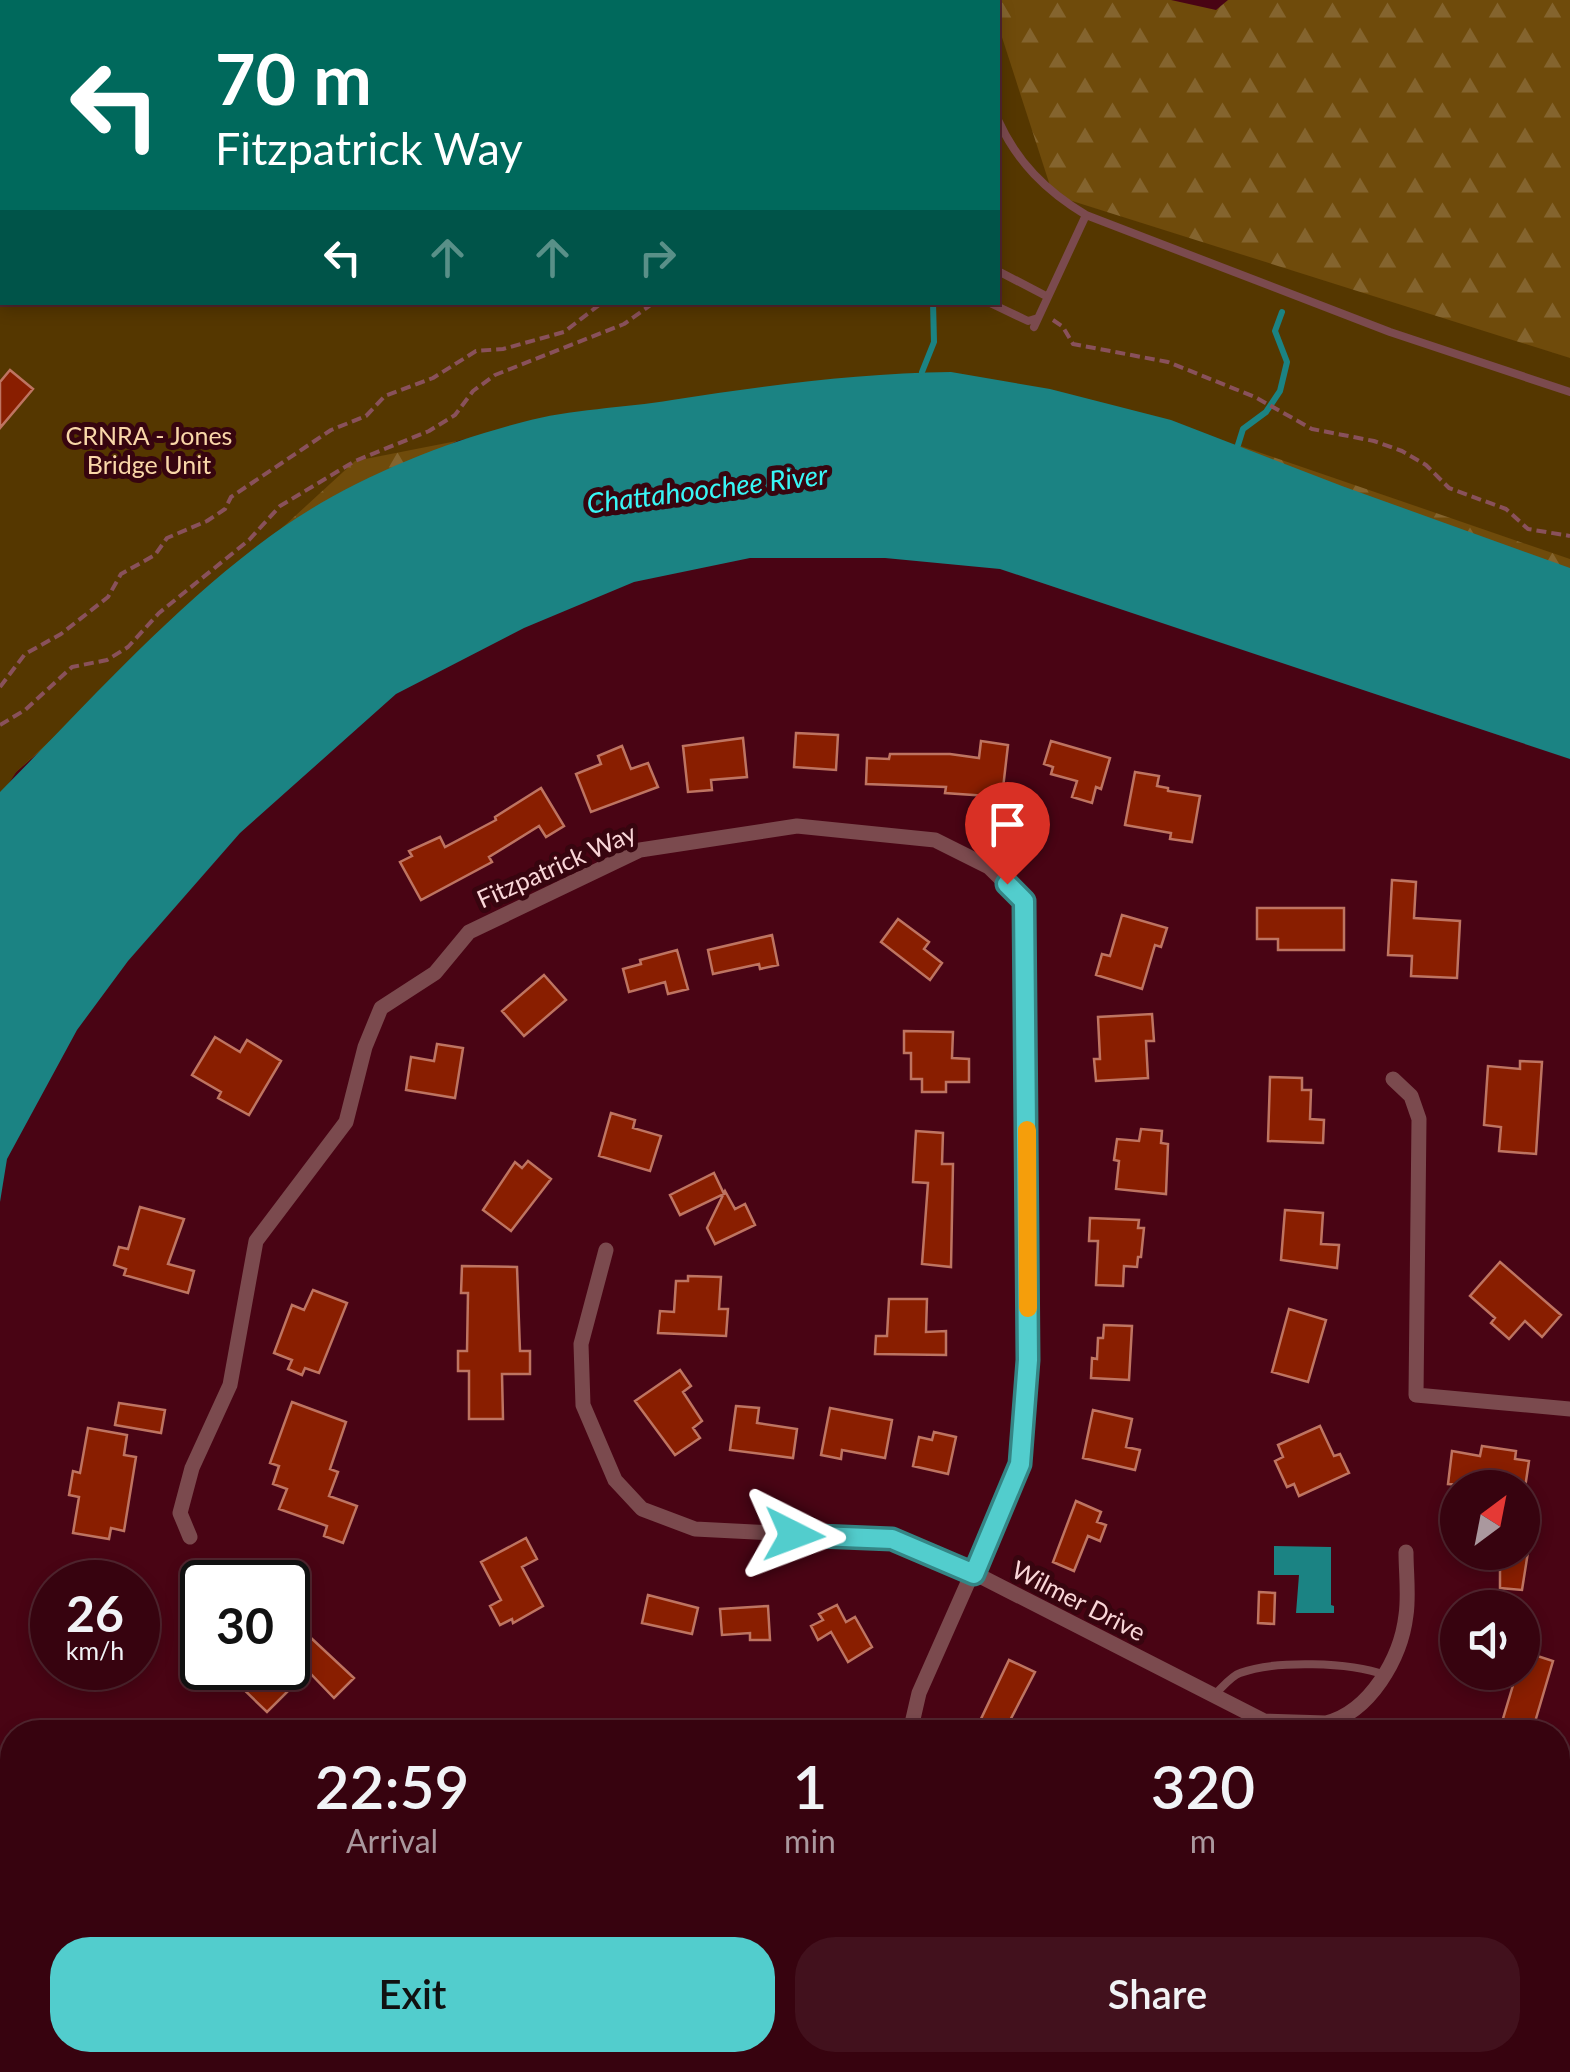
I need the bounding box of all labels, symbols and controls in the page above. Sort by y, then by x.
text: 70 m [215,36,372,120]
icon: left [50,40,180,170]
text: Fitzpatrick Way [215,121,523,175]
icon: left [315,230,370,285]
icon: ahead [420,230,475,285]
icon: ahead [525,230,580,285]
icon: right [630,230,685,285]
park label: CRNRA - Jones Bridge Unit [66,420,232,479]
water label: Chattahoochee River [585,456,830,520]
pin [965,782,1050,885]
icon: arrive [980,797,1035,852]
street label: Fitzpatrick Way [472,817,640,913]
north arrow [1440,1470,1540,1570]
map controls [1440,1470,1540,1690]
position arrow [742,1483,846,1587]
street label: Wilmer Drive [1007,1553,1151,1647]
speed limit sign: 30 [180,1560,310,1690]
text: 26 [66,1583,124,1643]
button: sound [1440,1590,1540,1690]
text: km/h [66,1635,124,1665]
text: 22:59 [315,1750,469,1822]
text: 1 [793,1750,827,1822]
text: 320 [1151,1750,1255,1822]
text: Arrival [346,1821,438,1860]
text: min [784,1821,836,1860]
text: m [1190,1821,1216,1860]
button: Exit [50,1937,775,2052]
button: Share [795,1937,1520,2052]

